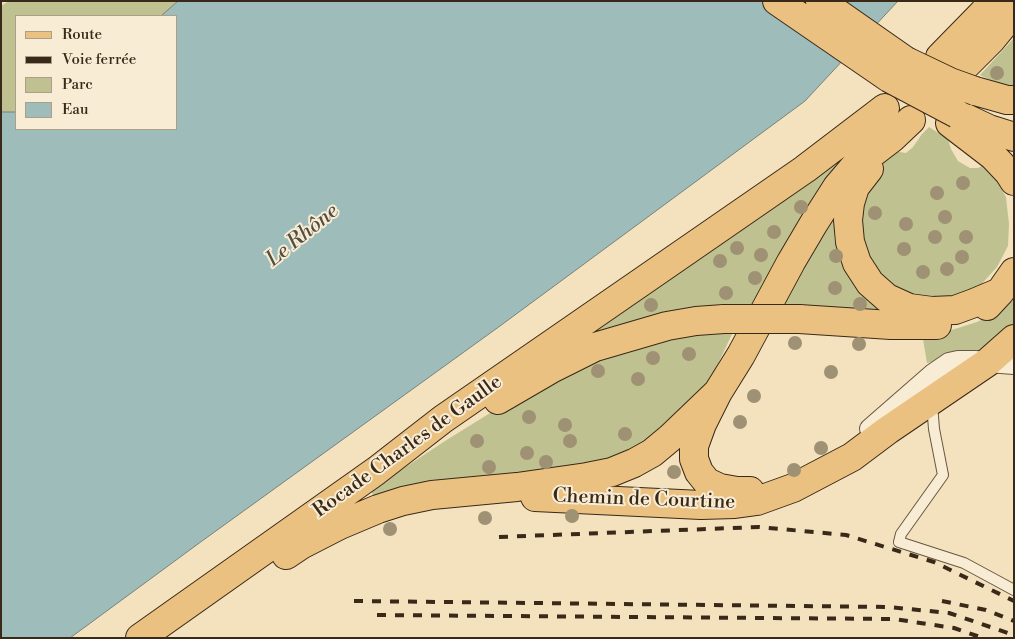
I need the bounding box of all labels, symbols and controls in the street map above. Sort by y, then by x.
legend [15,15,178,130]
text: Route [62,25,102,44]
text: Voie ferrée [62,50,136,69]
text: Parc [62,75,93,94]
text: Eau [62,100,89,119]
water label: Le Rhône [262,199,344,273]
street label: Rocade Charles de Gaulle [309,370,507,524]
street label: Chemin de Courtine [552,485,736,515]

